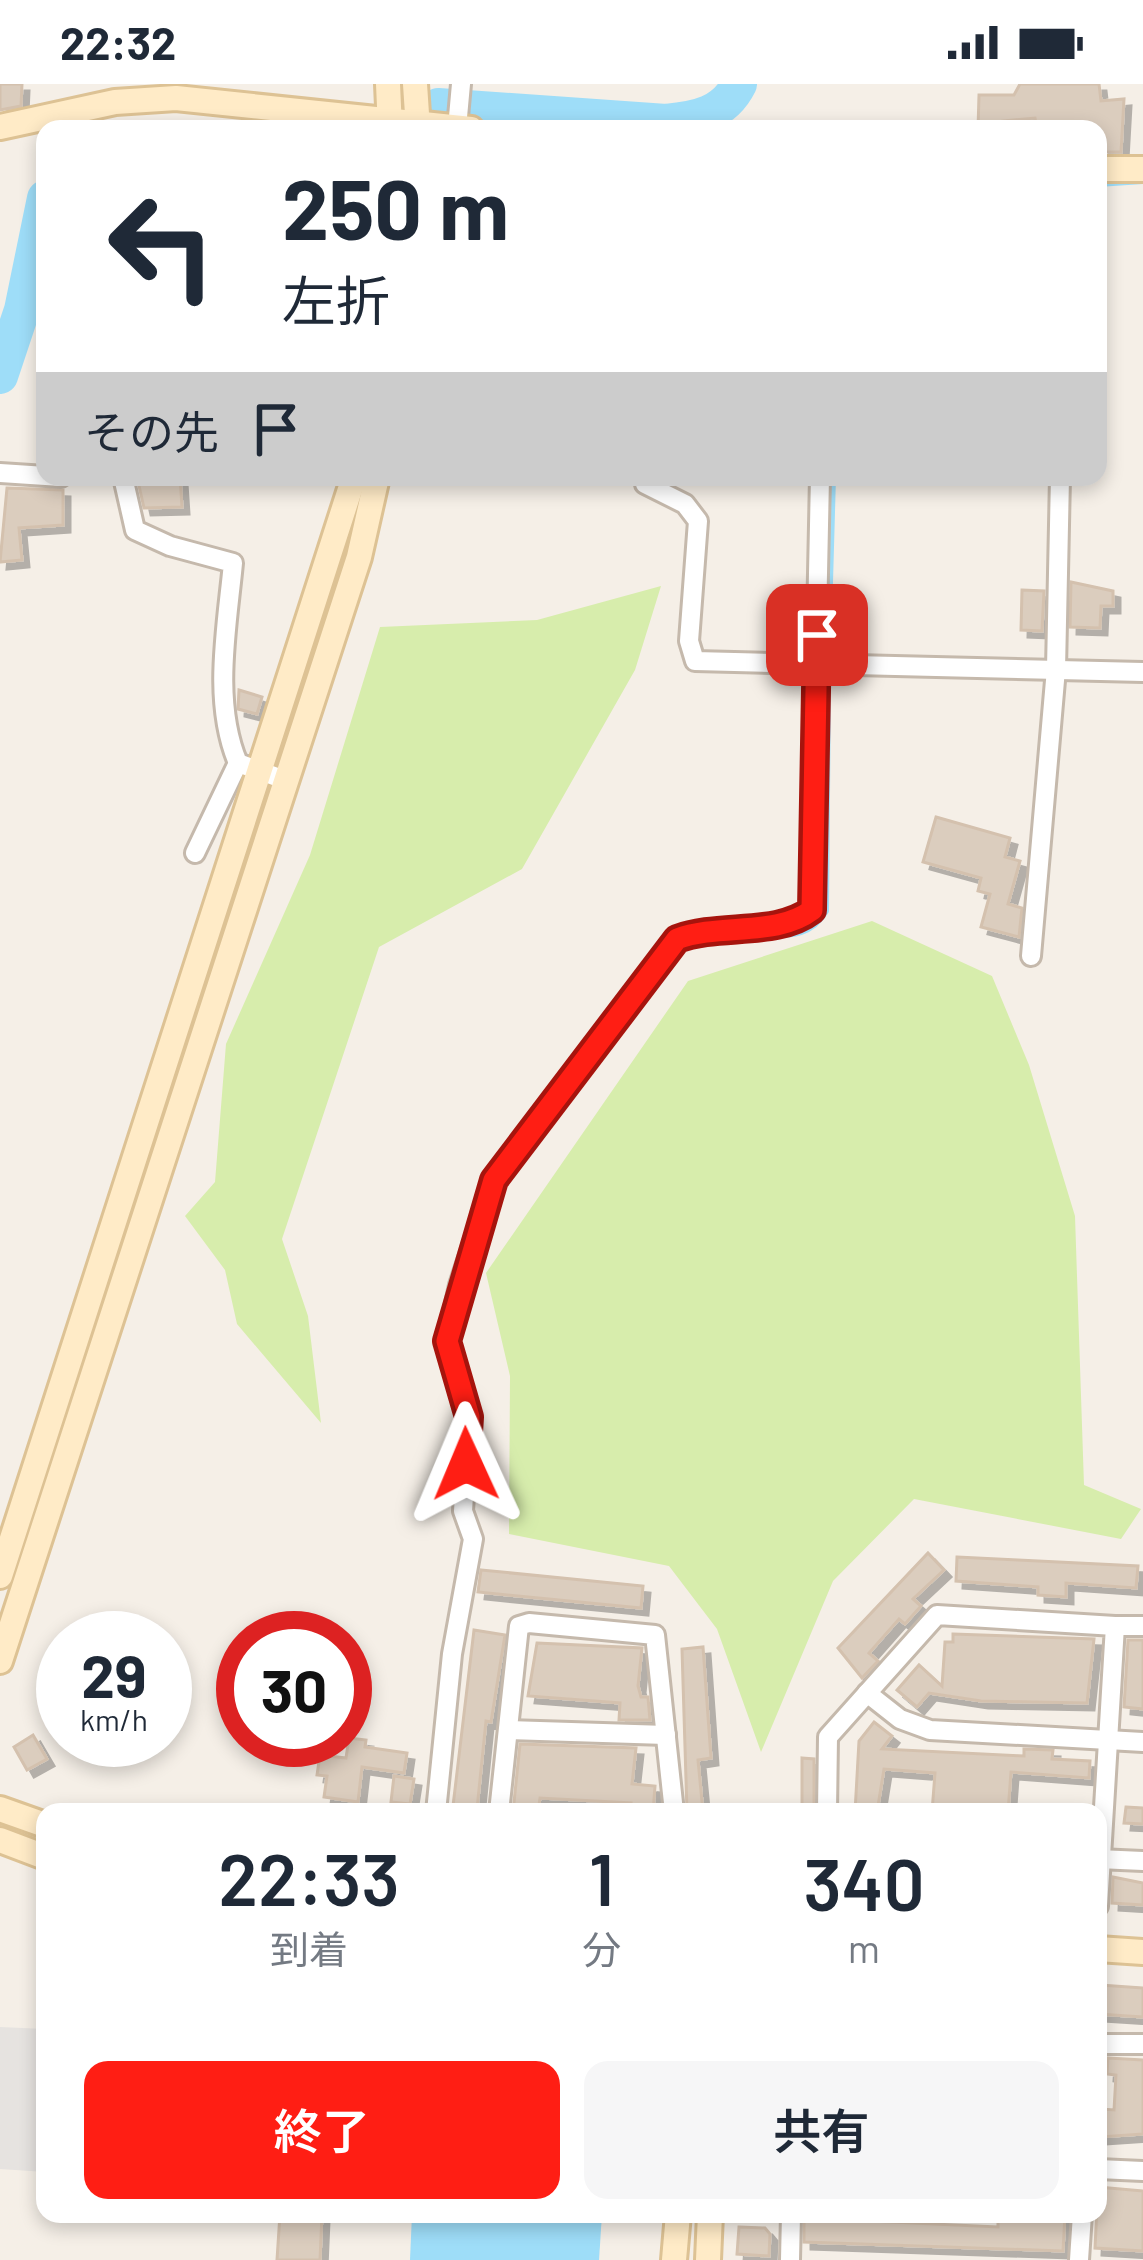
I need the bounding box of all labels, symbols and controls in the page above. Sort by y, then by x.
text: 22:32 [60,15,176,69]
text: 250 m [282,156,509,257]
icon: left [84,168,240,324]
text: 左折 [282,267,390,332]
icon: arrive [243,396,309,462]
text: その先 [84,404,219,458]
pin [766,584,868,686]
icon: arrive [784,602,850,668]
position arrow [403,1401,529,1527]
speed limit sign: 30 [216,1611,372,1767]
text: 29 [81,1638,147,1710]
text: km/h [80,1701,148,1737]
text: 22:33 [218,1834,400,1920]
text: 1 [589,1834,614,1920]
text: 340 [803,1839,925,1925]
text: m [848,1924,880,1971]
text: 到着 [270,1925,348,1972]
text: 分 [582,1925,621,1972]
button: 終了 [84,2061,560,2199]
button: 共有 [584,2061,1059,2199]

